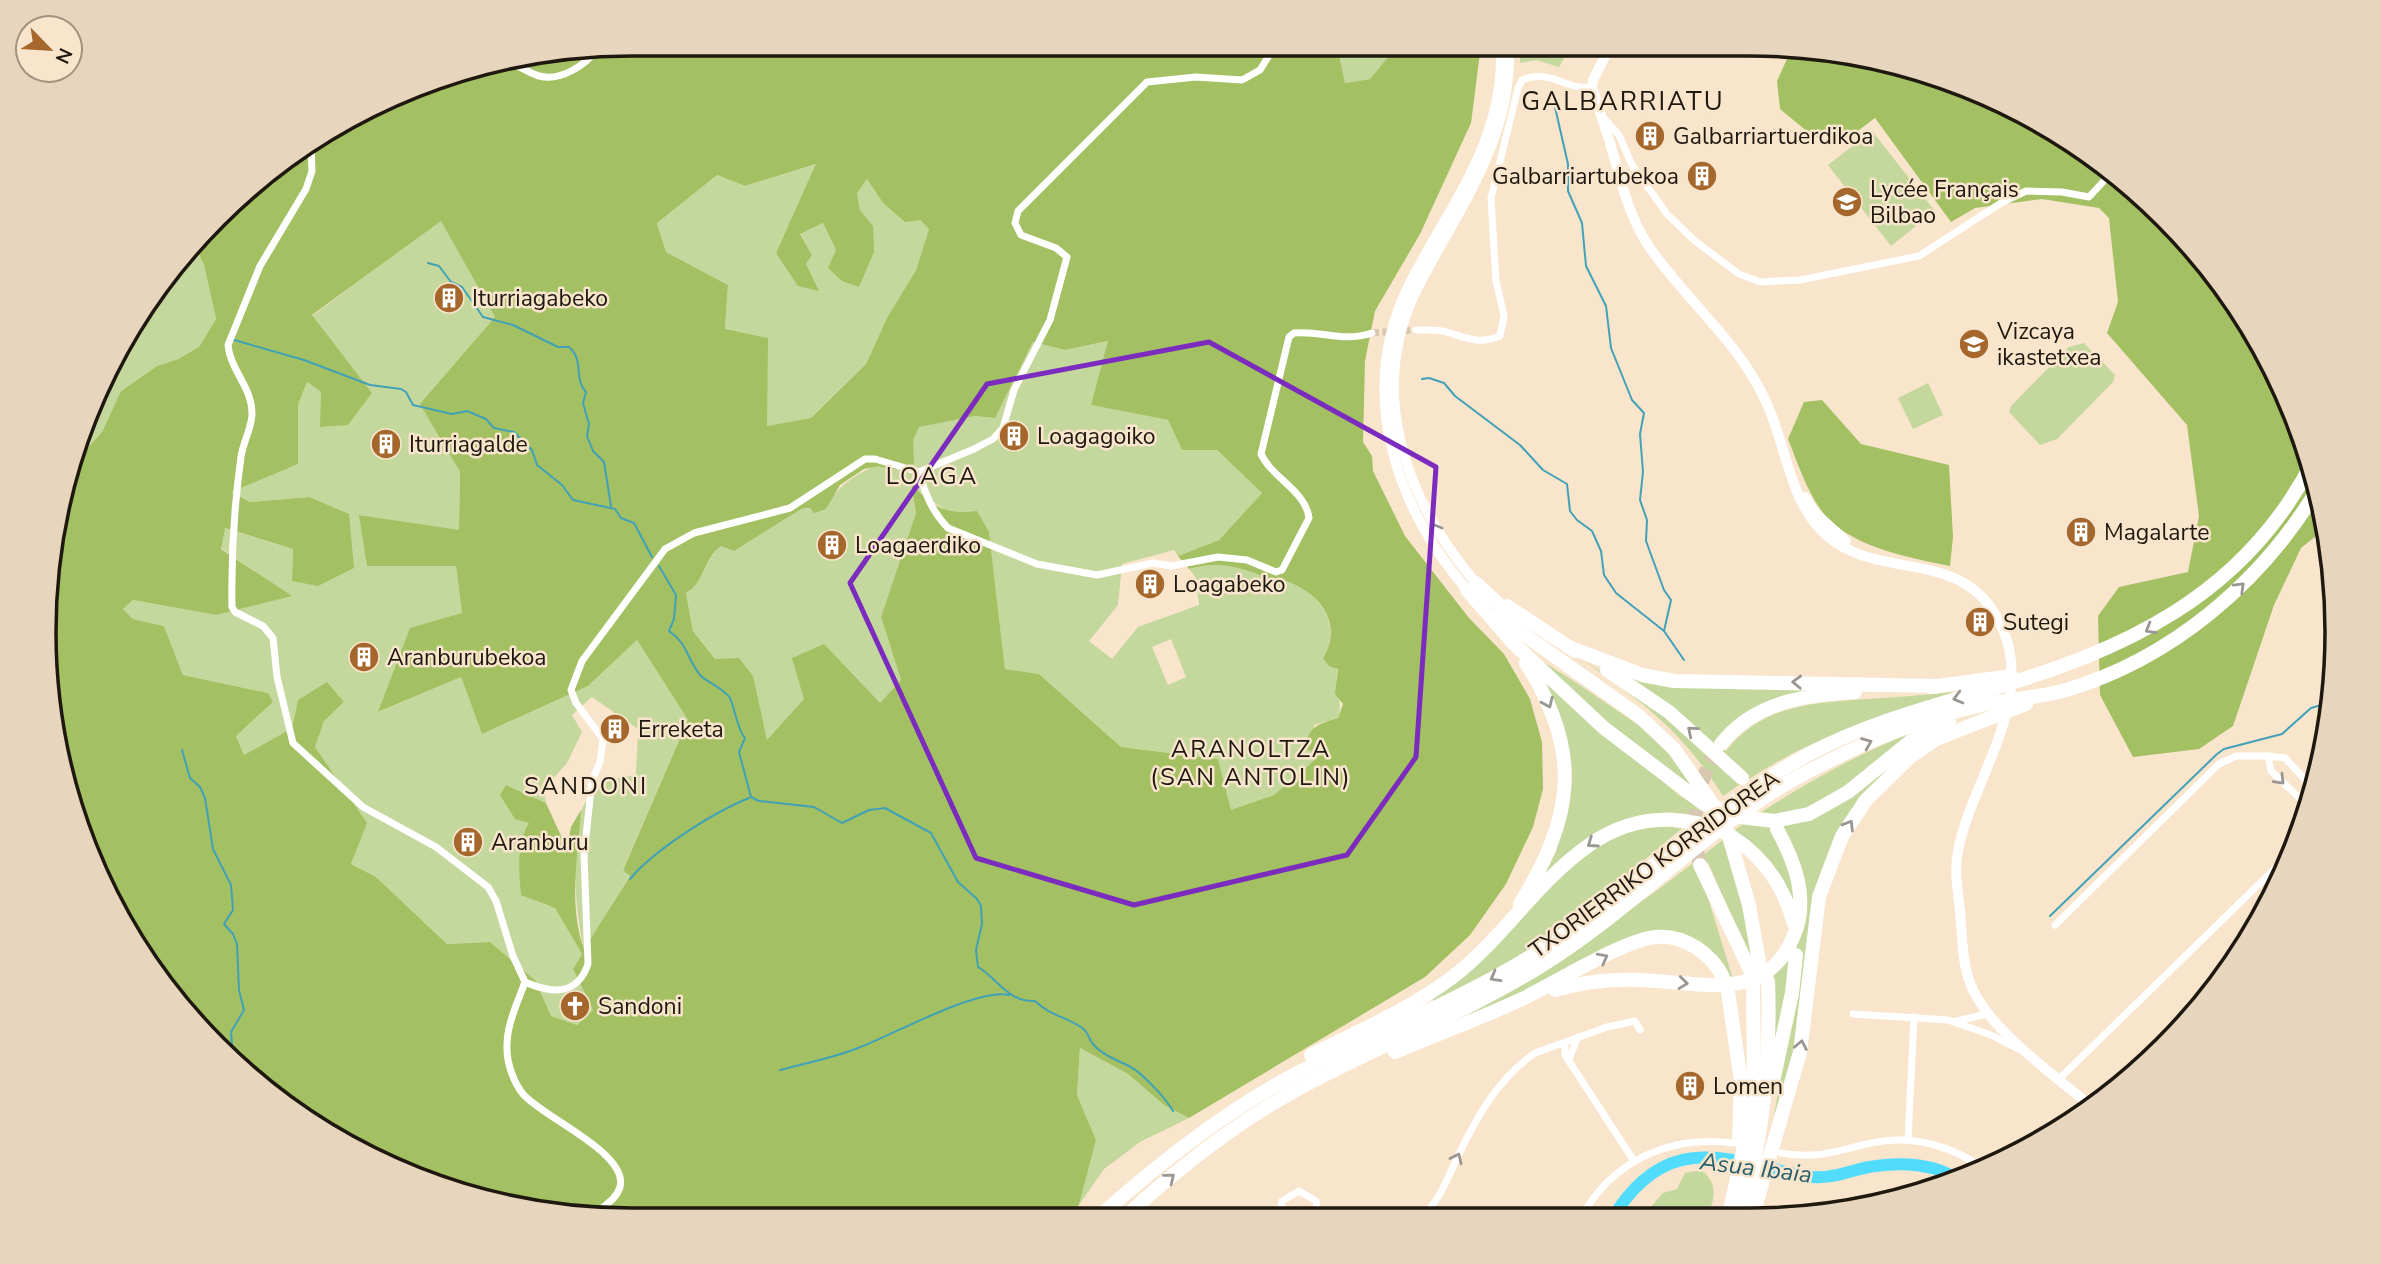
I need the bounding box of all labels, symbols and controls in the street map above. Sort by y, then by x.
north arrow [14,14,84,84]
text: N [49,44,78,68]
district label: GALBARRIATU [1521,84,1725,119]
building icon: Galbarriartuerdikoa [1633,119,1667,153]
place label: Galbarriartuerdikoa [1673,121,1873,152]
building icon: Galbarriartubekoa [1685,159,1719,193]
place label: Galbarriartubekoa [1492,161,1679,192]
place label: Lycée Français Bilbao [1870,174,2019,231]
school or university icon: Lycée Français Bilbao [1830,185,1864,219]
building icon: Iturriagabeko [432,281,466,315]
place label: Iturriagabeko [472,283,608,314]
place label: Vizcaya ikastetxea [1996,316,2102,373]
school or university icon: Vizcaya ikastetxea [1957,327,1991,361]
building icon: Loagagoiko [997,419,1031,453]
place label: Loagagoiko [1037,421,1156,452]
building icon: Iturriagalde [369,427,403,461]
place label: Iturriagalde [409,429,528,460]
district label: LOAGA [886,460,978,492]
building icon: Magalarte [2064,515,2098,549]
place label: Magalarte [2104,517,2210,548]
one-way arrow [1431,523,1444,536]
building icon: Loagaerdiko [815,528,849,562]
place label: Loagaerdiko [855,530,981,561]
building icon: Loagabeko [1133,567,1167,601]
place label: Loagabeko [1173,569,1286,600]
one-way arrow [2231,583,2244,596]
building icon: Sutegi [1963,605,1997,639]
place label: Sutegi [2003,607,2069,638]
one-way arrow [2144,621,2157,634]
building icon: Aranburubekoa [347,640,381,674]
place label: Aranburubekoa [387,642,546,673]
one-way arrow [1791,675,1802,690]
one-way arrow [1953,690,1965,704]
one-way arrow [1540,696,1554,708]
building icon: Erreketa [598,712,632,746]
place label: Erreketa [638,714,724,745]
one-way arrow [1688,727,1700,740]
district label: ARANOLTZA (SAN ANTOLIN) [1150,733,1352,793]
one-way arrow [1860,737,1873,751]
street label: TXORIERRIKO KORRIDOREA [1523,763,1786,966]
district label: SANDONI [524,770,648,802]
one-way arrow [2271,772,2284,785]
one-way arrow [1841,819,1854,832]
building icon: Aranburu [451,825,485,859]
place label: Aranburu [491,827,589,858]
one-way arrow [1587,835,1600,847]
one-way arrow [1595,953,1608,966]
one-way arrow [1489,969,1502,982]
one-way arrow [1677,976,1689,991]
church icon: Sandoni [558,989,592,1023]
place label: Sandoni [598,991,682,1022]
one-way arrow [1793,1039,1808,1051]
building icon: Lomen [1673,1069,1707,1103]
place label: Lomen [1713,1071,1783,1102]
water label: Asua Ibaia [1697,1145,1814,1191]
one-way arrow [1449,1153,1463,1165]
one-way arrow [1163,1173,1175,1186]

